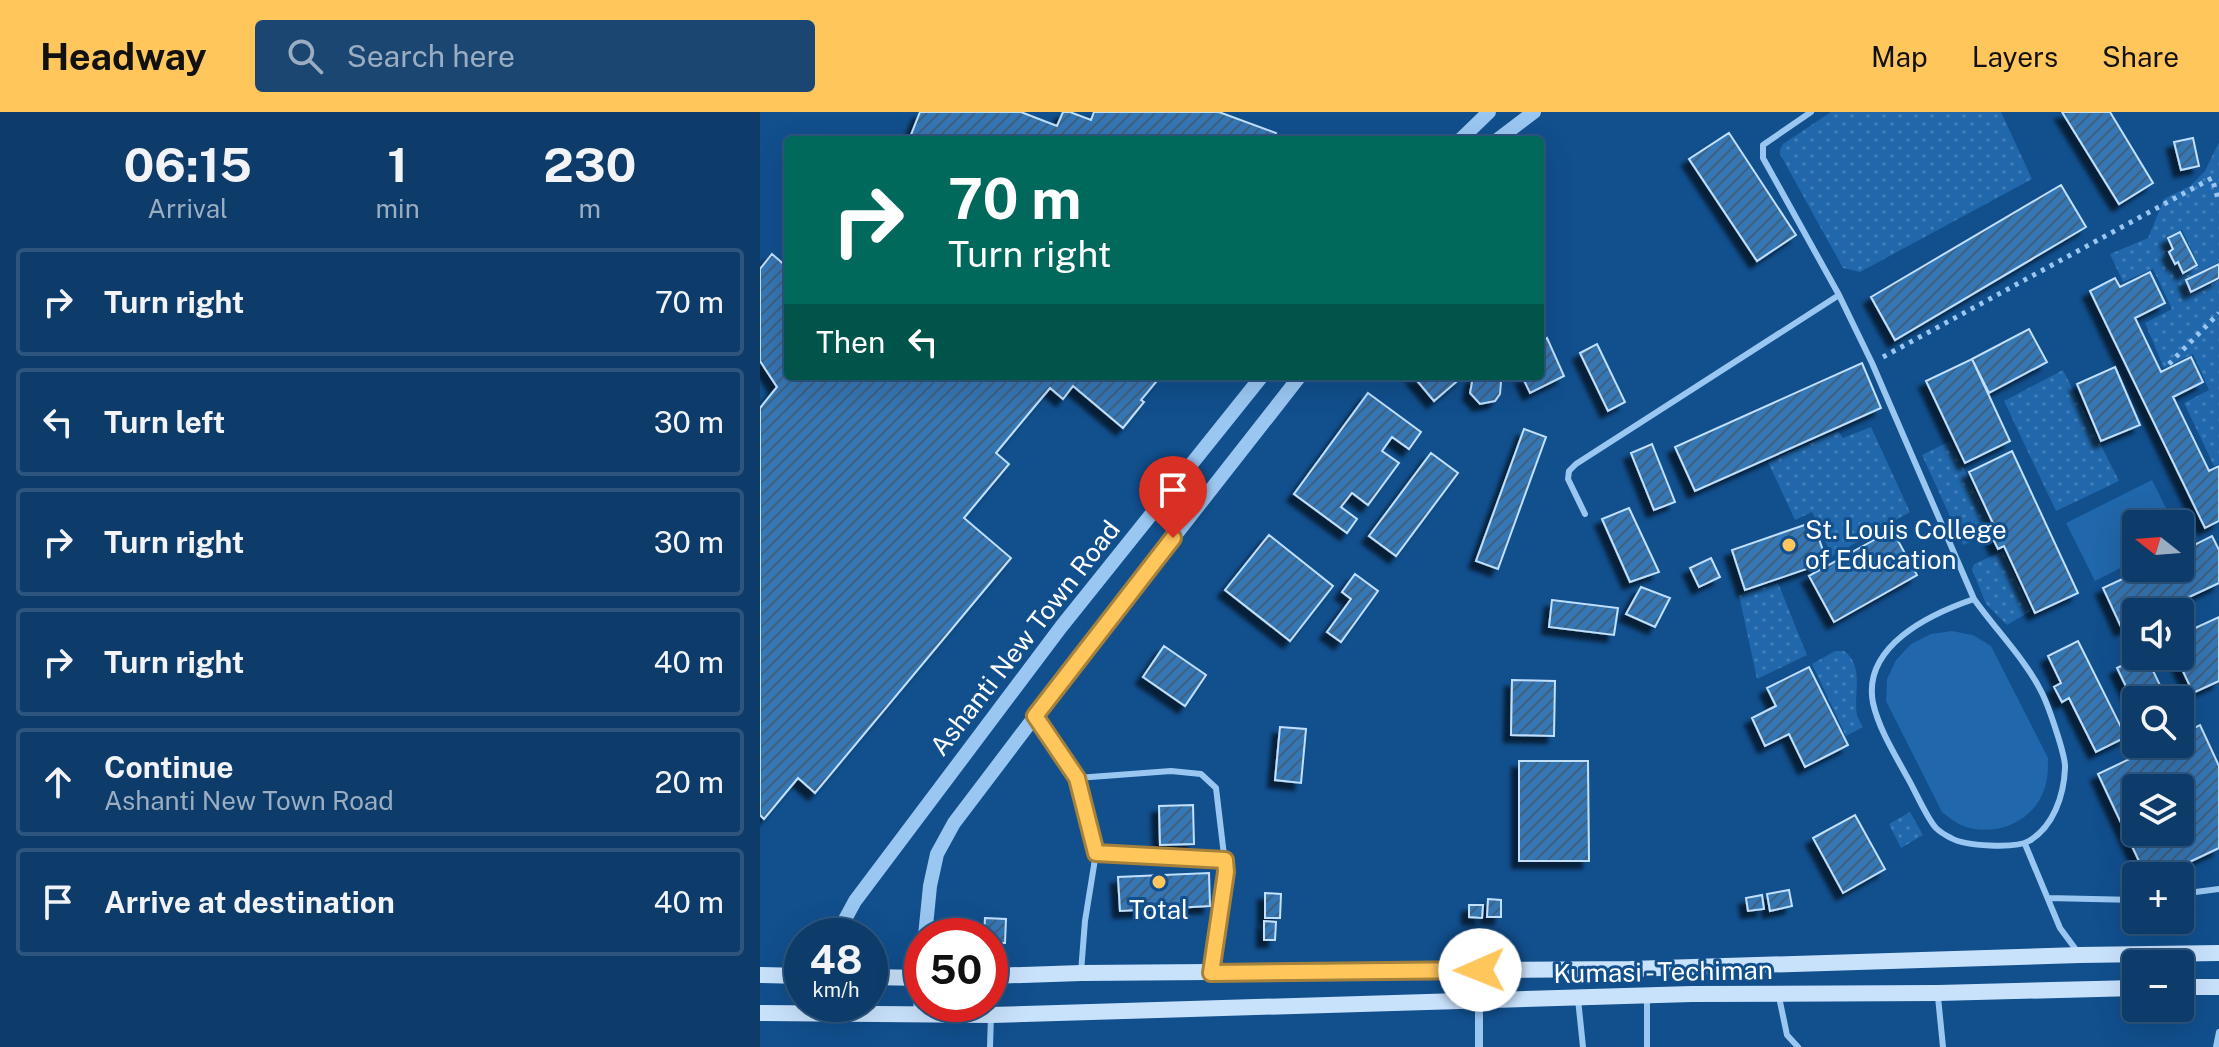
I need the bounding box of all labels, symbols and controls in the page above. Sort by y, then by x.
search box [255,20,815,92]
text: Headway [40,34,207,79]
icon: search [283,34,327,78]
text: Search here [347,38,515,74]
text: Map [1871,40,1928,73]
text: Layers [1972,40,2058,73]
text: Share [2102,40,2179,73]
text: 06:15 [124,136,252,193]
text: 1 [387,136,408,193]
text: 230 [543,136,636,193]
text: 70 m [948,166,1081,232]
icon: right [816,168,920,272]
text: Arrival [148,193,228,224]
text: min [376,193,420,224]
text: m [579,193,601,224]
text: Turn right [948,233,1111,275]
icon: right [36,280,80,324]
text: Turn right [104,284,244,320]
text: 70 m [655,284,724,320]
icon: left [901,320,945,364]
text: Then [816,324,885,360]
icon: left [36,400,80,444]
text: Turn left [104,404,225,440]
text: 30 m [654,404,724,440]
pin [1139,456,1207,538]
icon: arrive [1151,468,1195,512]
north arrow [2122,510,2194,582]
map controls [2122,510,2194,1022]
street label: Ashanti New Town Road [923,514,1126,761]
place label: St. Louis College of Education [1805,514,2007,575]
icon: right [36,520,80,564]
text: Turn right [104,524,244,560]
text: 30 m [654,524,724,560]
marker: St. Louis College of Education [1780,536,1798,554]
button: sound [2122,598,2194,670]
icon: right [36,640,80,684]
text: Turn right [104,644,244,680]
text: 40 m [654,644,724,680]
button: search [2122,686,2194,758]
text: Continue [104,749,234,785]
icon: ahead [36,760,80,804]
text: 20 m [655,764,724,800]
button: layers [2122,774,2194,846]
text: Ashanti New Town Road [104,785,394,816]
button: + [2122,862,2194,934]
marker: Total [1150,873,1168,891]
icon: arrive [36,880,80,924]
text: Arrive at destination [104,884,395,920]
text: 40 m [654,884,724,920]
place label: Total [1129,894,1189,925]
speed limit sign: 50 [904,918,1008,1022]
position arrow [1438,928,1522,1012]
text: 48 [809,936,863,983]
button: − [2122,950,2194,1022]
street label: Kumasi - Techiman [1553,954,1773,989]
text: km/h [812,978,860,1002]

